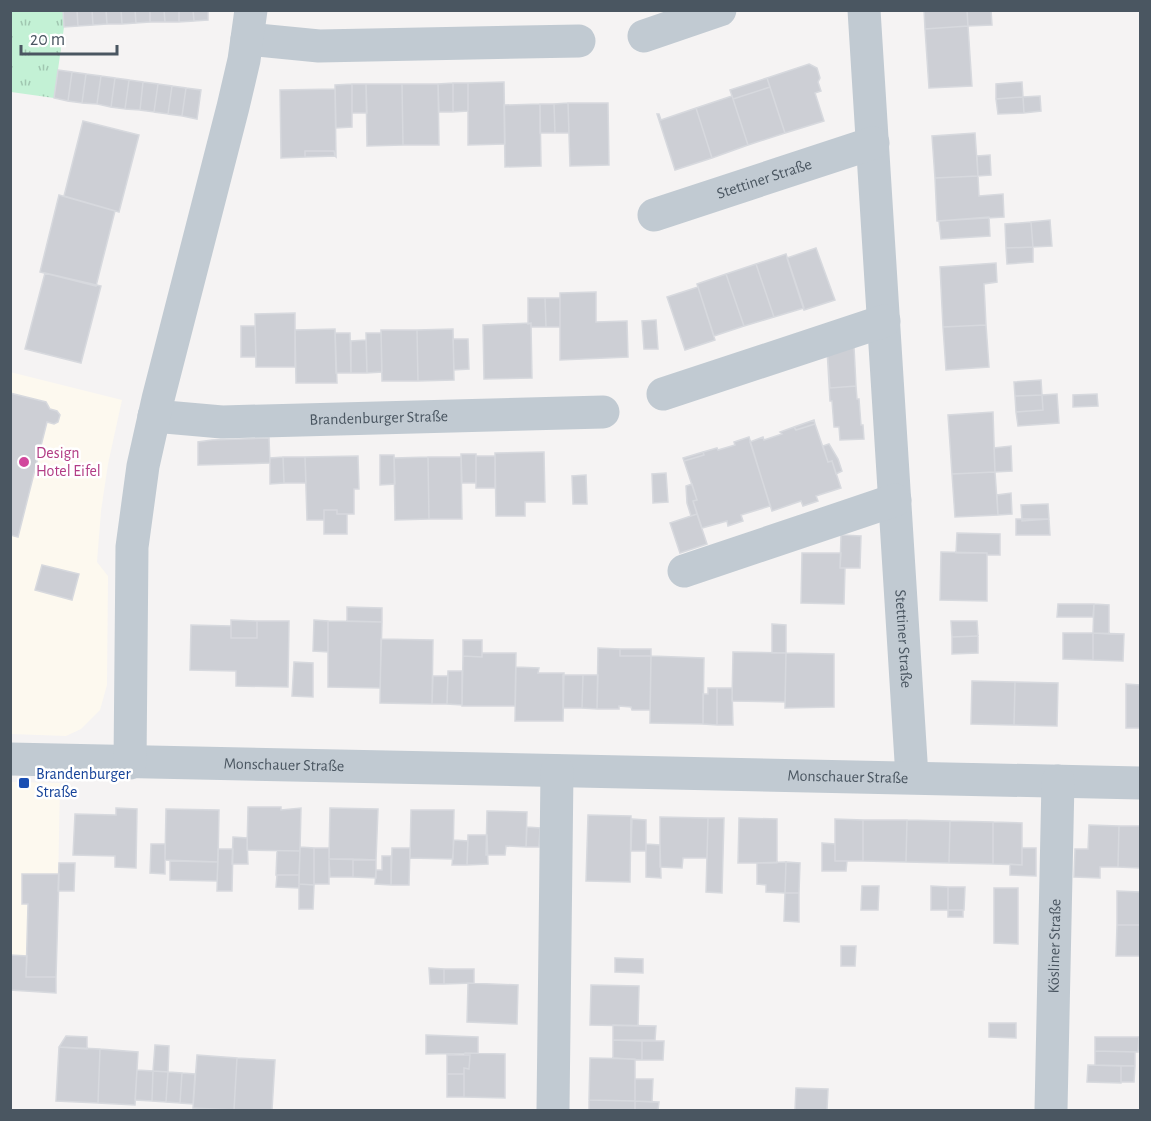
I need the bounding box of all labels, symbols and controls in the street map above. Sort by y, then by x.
scale bar [21,18,117,56]
text: 20 m [30,31,65,49]
street label: Stettiner Straße [715,156,814,202]
street label: Brandenburger Straße [309,408,448,428]
place label: Design Hotel Eifel [36,445,101,479]
marker: Design Hotel Eifel [17,455,31,469]
street label: Stettiner Straße [892,589,914,689]
street label: Monschauer Straße [223,756,345,774]
place label: Brandenburger Straße [36,766,131,800]
street label: Monschauer Straße [787,768,908,786]
marker: Brandenburger Straße [17,776,31,790]
street label: Kösliner Straße [1045,898,1063,994]

